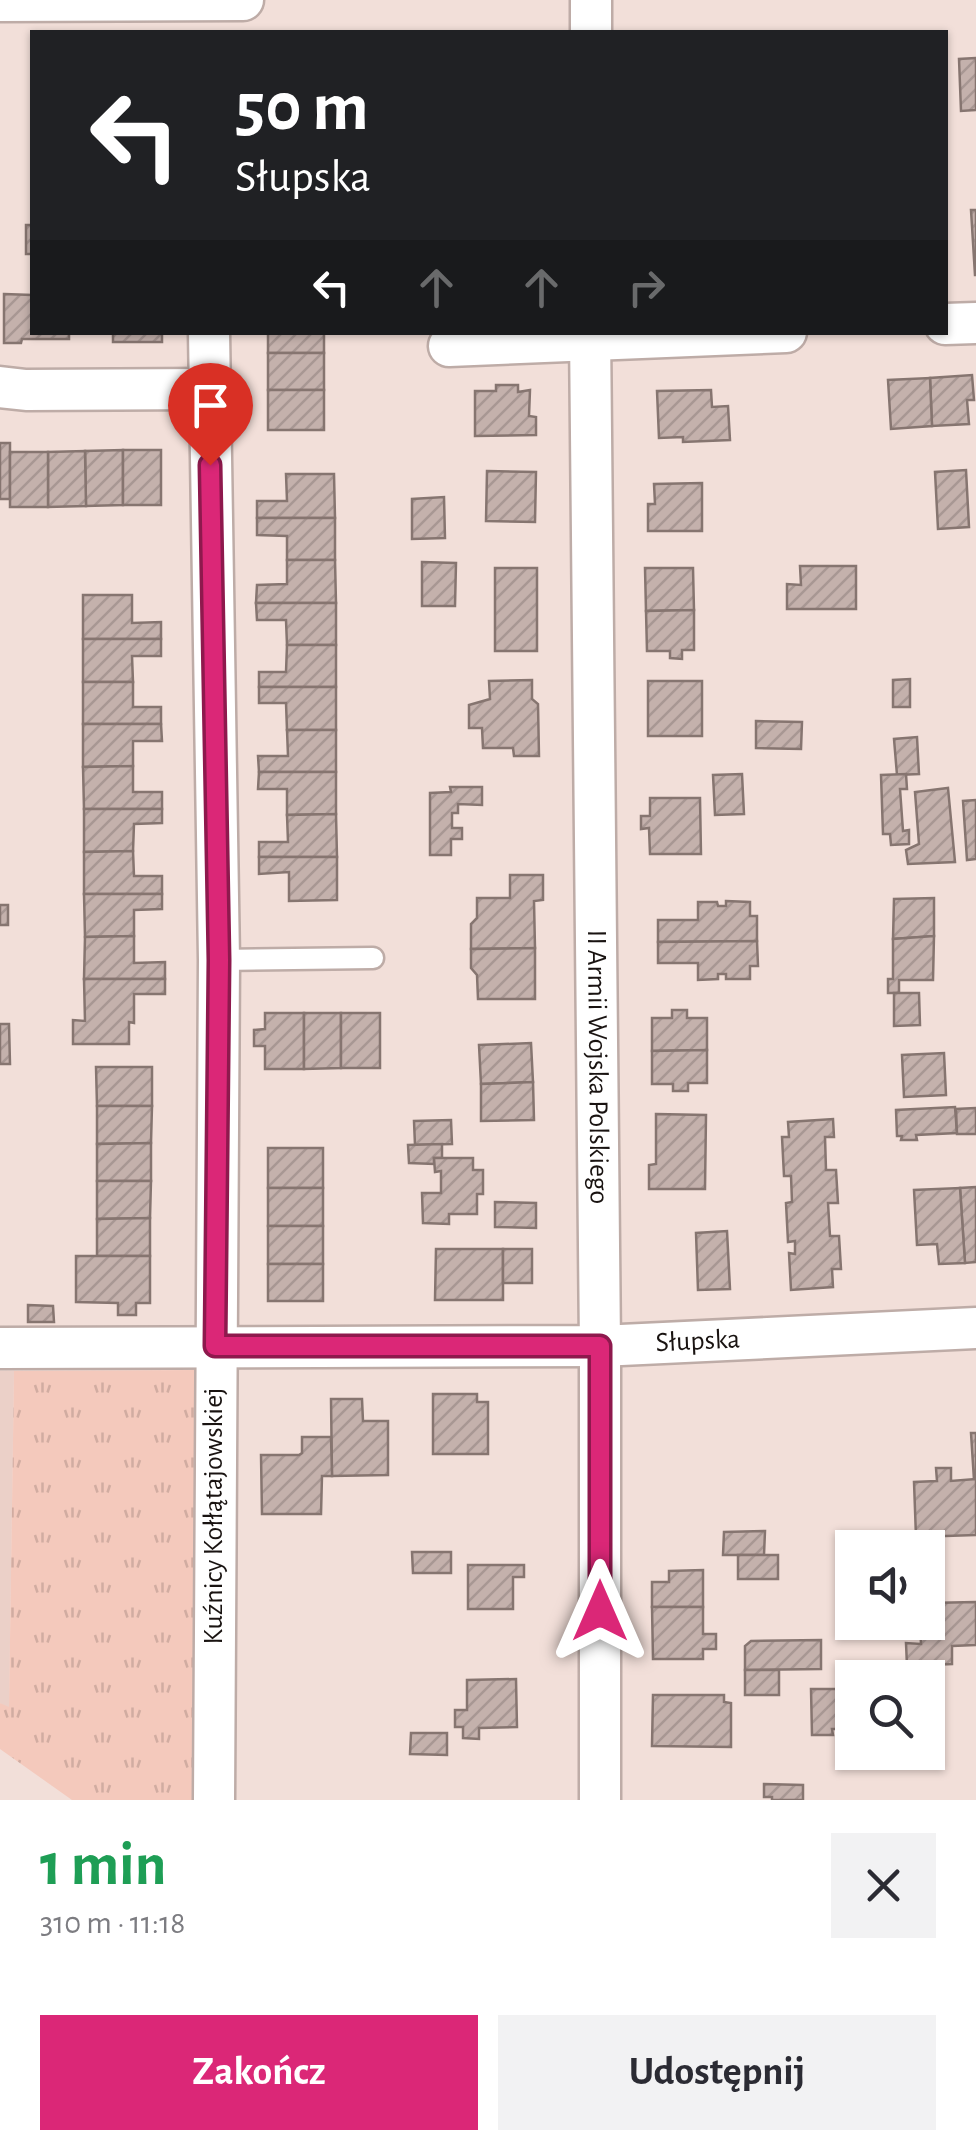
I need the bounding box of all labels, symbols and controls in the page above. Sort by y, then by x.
icon: left [70,70,200,200]
text: 50 m [235,73,369,143]
text: Słupska [235,155,371,200]
icon: left [304,260,359,315]
icon: ahead [409,260,464,315]
icon: ahead [514,260,569,315]
icon: right [619,260,674,315]
pin [168,363,253,466]
icon: arrive [183,378,238,433]
street label: II Armii Wojska Polskiego [582,930,613,1204]
street label: Słupska [655,1325,741,1357]
street label: Kuźnicy Kołłątajowskiej [200,1388,228,1644]
map controls [835,1530,945,1770]
button: sound [835,1530,945,1640]
position arrow [548,1559,652,1663]
button: search [835,1660,945,1770]
button: close [831,1833,936,1938]
text: 1 min [40,1836,166,1896]
text: 310 m · 11:18 [40,1907,185,1939]
button: Zakończ [40,2015,478,2130]
button: Udostępnij [498,2015,936,2130]

